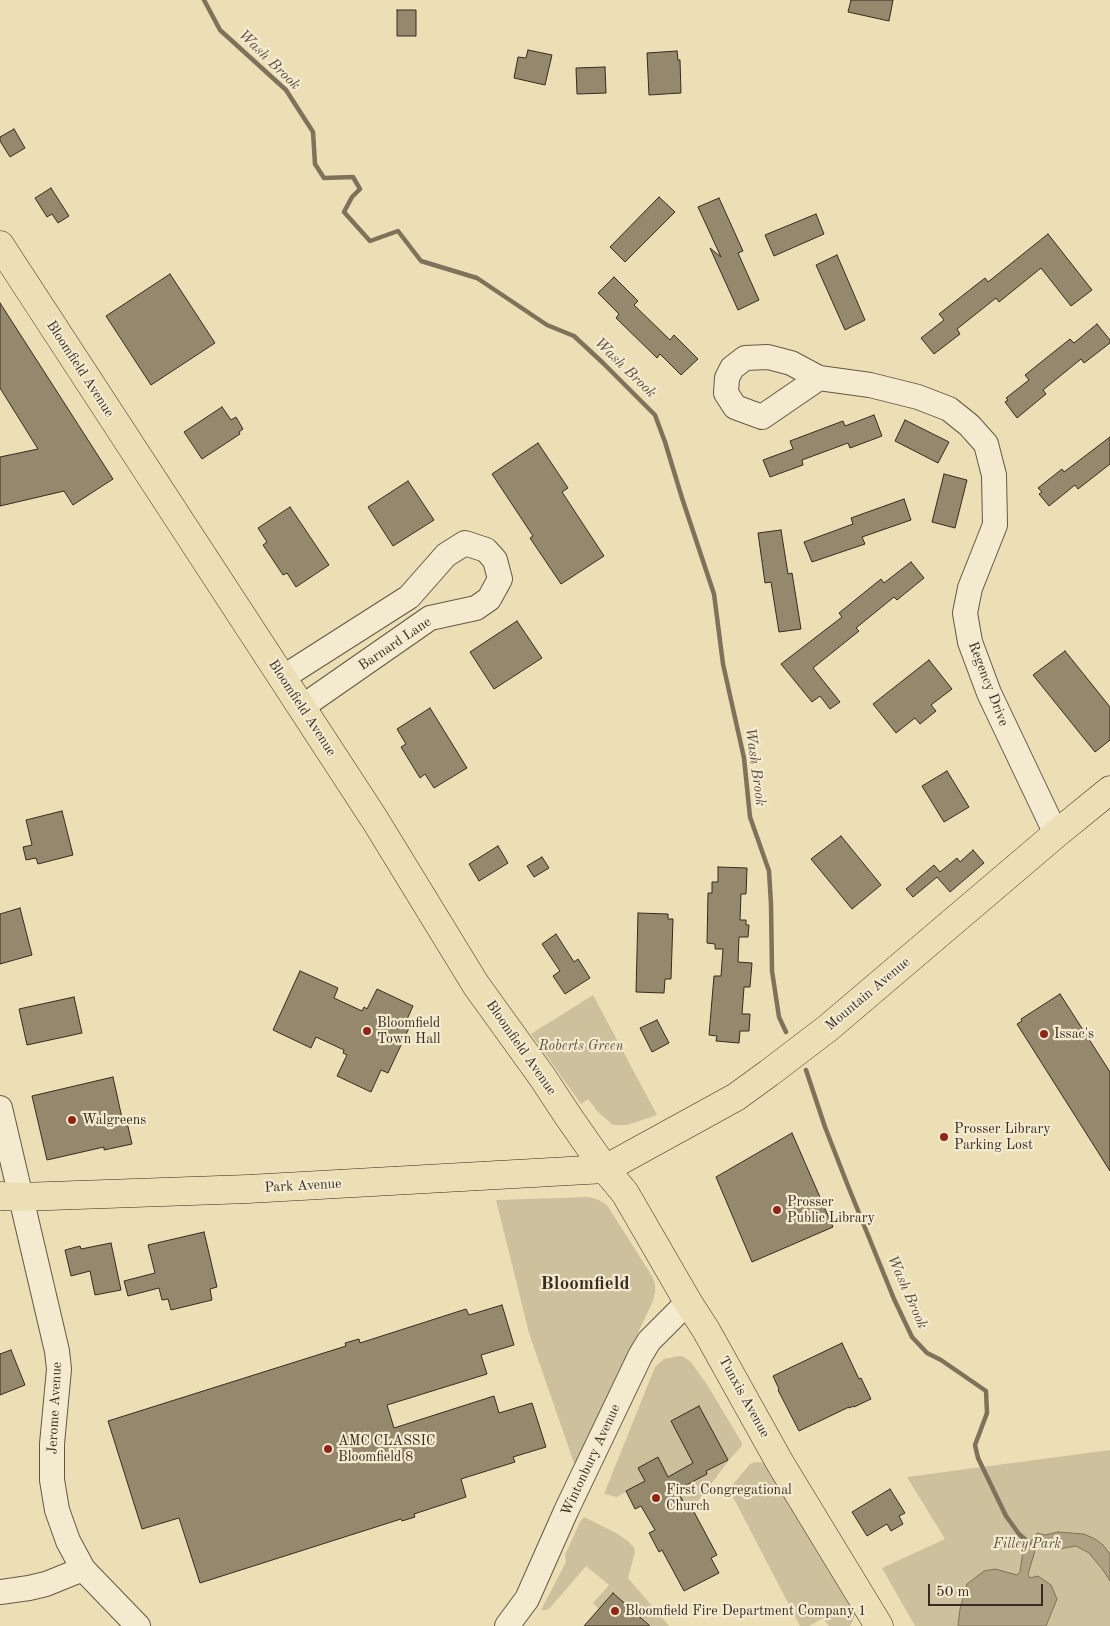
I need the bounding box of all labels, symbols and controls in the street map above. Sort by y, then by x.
water label: Wash Brook [234,26,304,94]
street label: Bloomfield Avenue [43,318,117,420]
water label: Wash Brook [590,334,660,402]
street label: Barnard Lane [355,614,435,674]
street label: Regency Drive [964,639,1012,729]
street label: Bloomfield Avenue [265,657,339,759]
water label: Wash Brook [741,727,769,807]
street label: Mountain Avenue [822,954,914,1034]
street label: Bloomfield Avenue [482,997,560,1099]
place label: Bloomfield Town Hall [377,1015,441,1048]
marker: Bloomfield Town Hall [361,1025,373,1037]
place label: Issac's [1054,1026,1094,1042]
marker: Issac's [1038,1028,1050,1040]
park label: Roberts Green [538,1038,624,1054]
place label: Walgreens [82,1112,146,1128]
marker: Walgreens [66,1114,78,1126]
place label: Prosser Library Parking Lost [954,1121,1051,1154]
marker: Prosser Library Parking Lost [938,1131,950,1143]
street label: Park Avenue [264,1176,342,1196]
place label: Prosser Public Library [787,1194,875,1226]
marker: Prosser Public Library [771,1204,783,1216]
water label: Wash Brook [883,1252,931,1332]
district label: Bloomfield [540,1273,630,1295]
street label: Tunxis Avenue [715,1353,773,1441]
street label: Jerome Avenue [44,1361,66,1455]
street label: Wintonbury Avenue [558,1401,624,1519]
place label: AMC CLASSIC Bloomfield 8 [338,1433,435,1465]
marker: AMC CLASSIC Bloomfield 8 [322,1443,334,1455]
place label: First Congregational Church [666,1482,792,1514]
marker: First Congregational Church [650,1492,662,1504]
park label: Filley Park [993,1536,1061,1552]
scale bar [930,1574,1045,1606]
text: 50 m [936,1585,970,1600]
place label: Bloomfield Fire Department Company 1 [625,1603,866,1619]
marker: Bloomfield Fire Department Company 1 [609,1605,621,1617]

